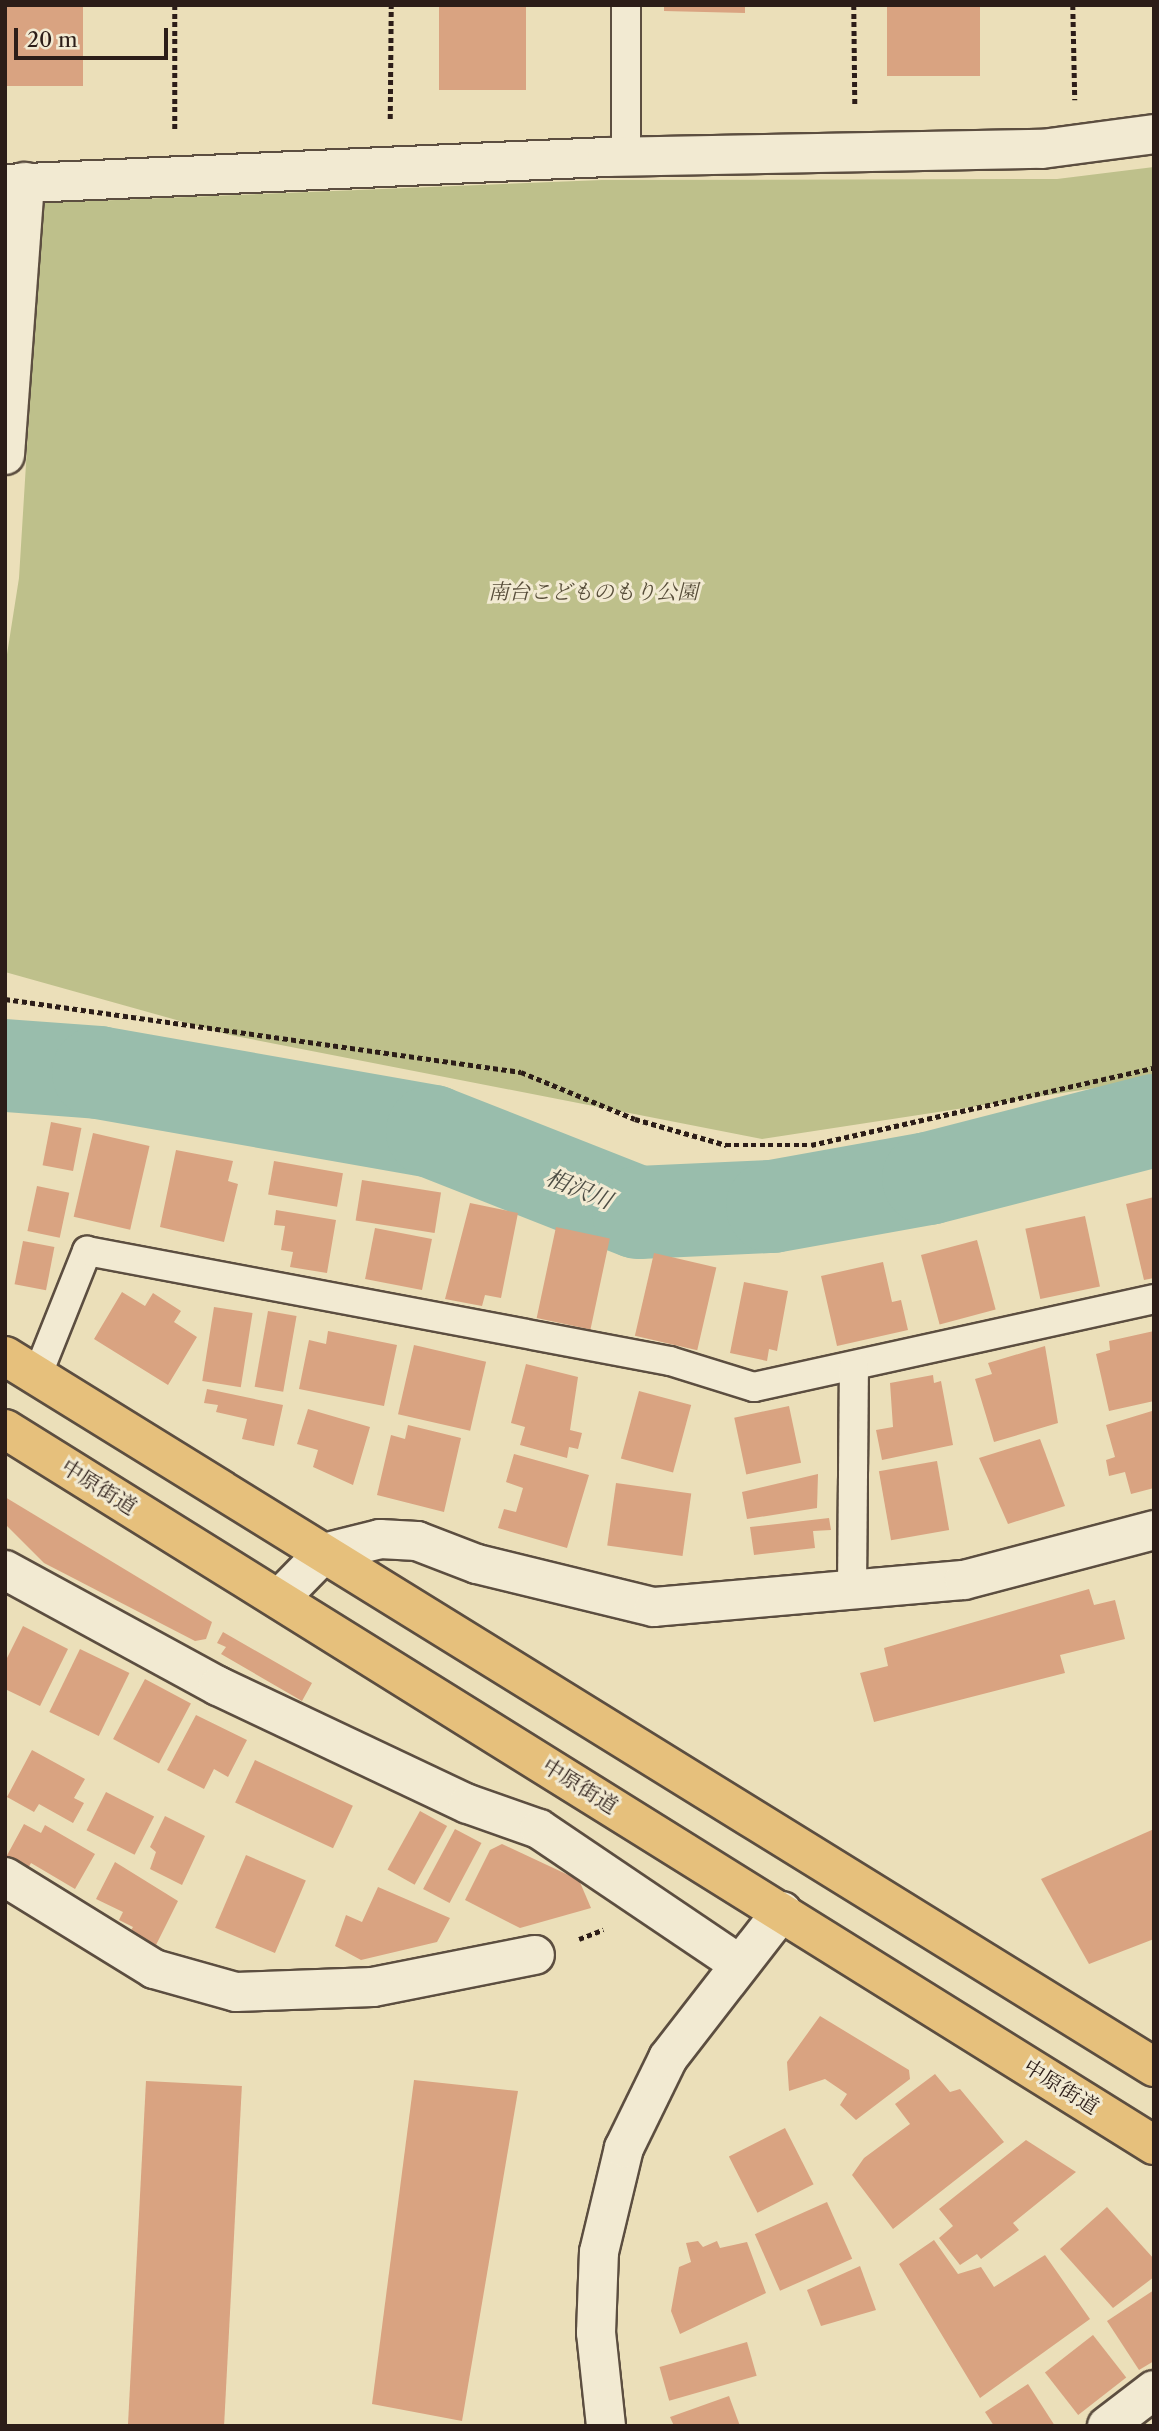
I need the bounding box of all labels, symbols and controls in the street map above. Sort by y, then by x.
scale bar [18,14,172,58]
text: 20 m [27,27,78,52]
park label: 南台こどものもり公園 [488,579,698,605]
water label: 相沢川 [542,1163,616,1215]
street label: 中原街道 [57,1454,141,1520]
street label: 中原街道 [538,1753,622,1819]
street label: 中原街道 [1019,2054,1103,2120]

